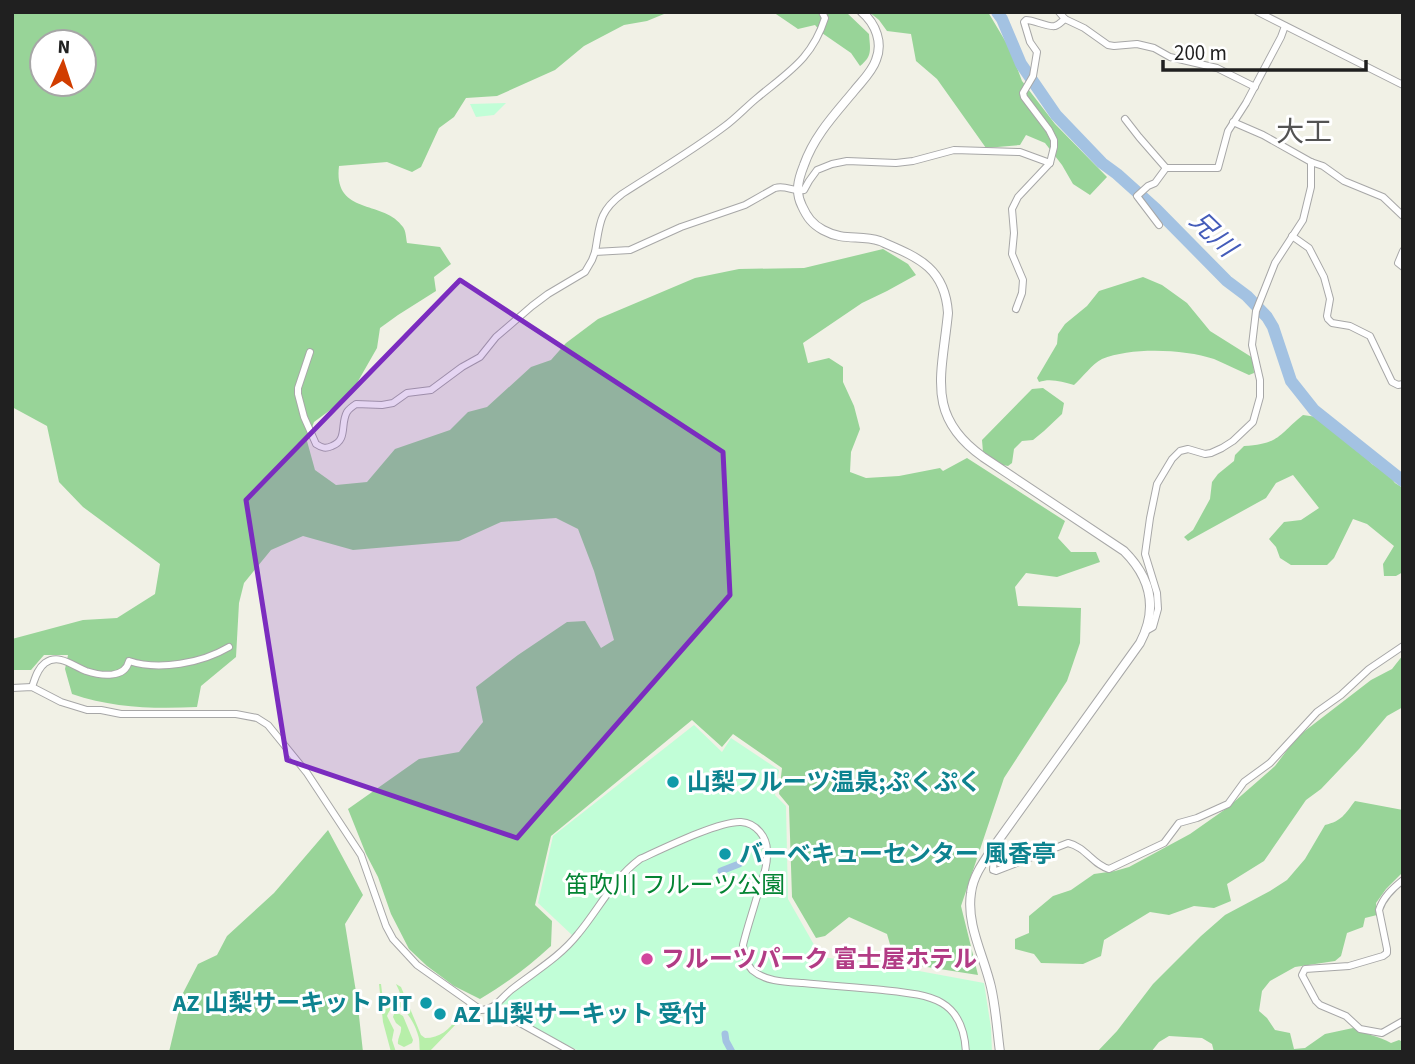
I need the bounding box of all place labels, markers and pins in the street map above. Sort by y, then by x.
place label: 山梨フルーツ温泉;ぷくぷく [687,765,982,800]
marker: 山梨フルーツ温泉;ぷくぷく [665,774,681,790]
place label: バーベキューセンター 風香亭 [739,837,1056,872]
marker: バーベキューセンター 風香亭 [717,846,733,862]
place label: フルーツパーク 富士屋ホテル [661,942,977,977]
marker: フルーツパーク 富士屋ホテル [639,951,655,967]
place label: AZ 山梨サーキット PIT [172,986,412,1021]
marker: AZ 山梨サーキット PIT [418,995,434,1011]
place label: AZ 山梨サーキット 受付 [453,997,706,1032]
marker: AZ 山梨サーキット 受付 [432,1006,448,1022]

